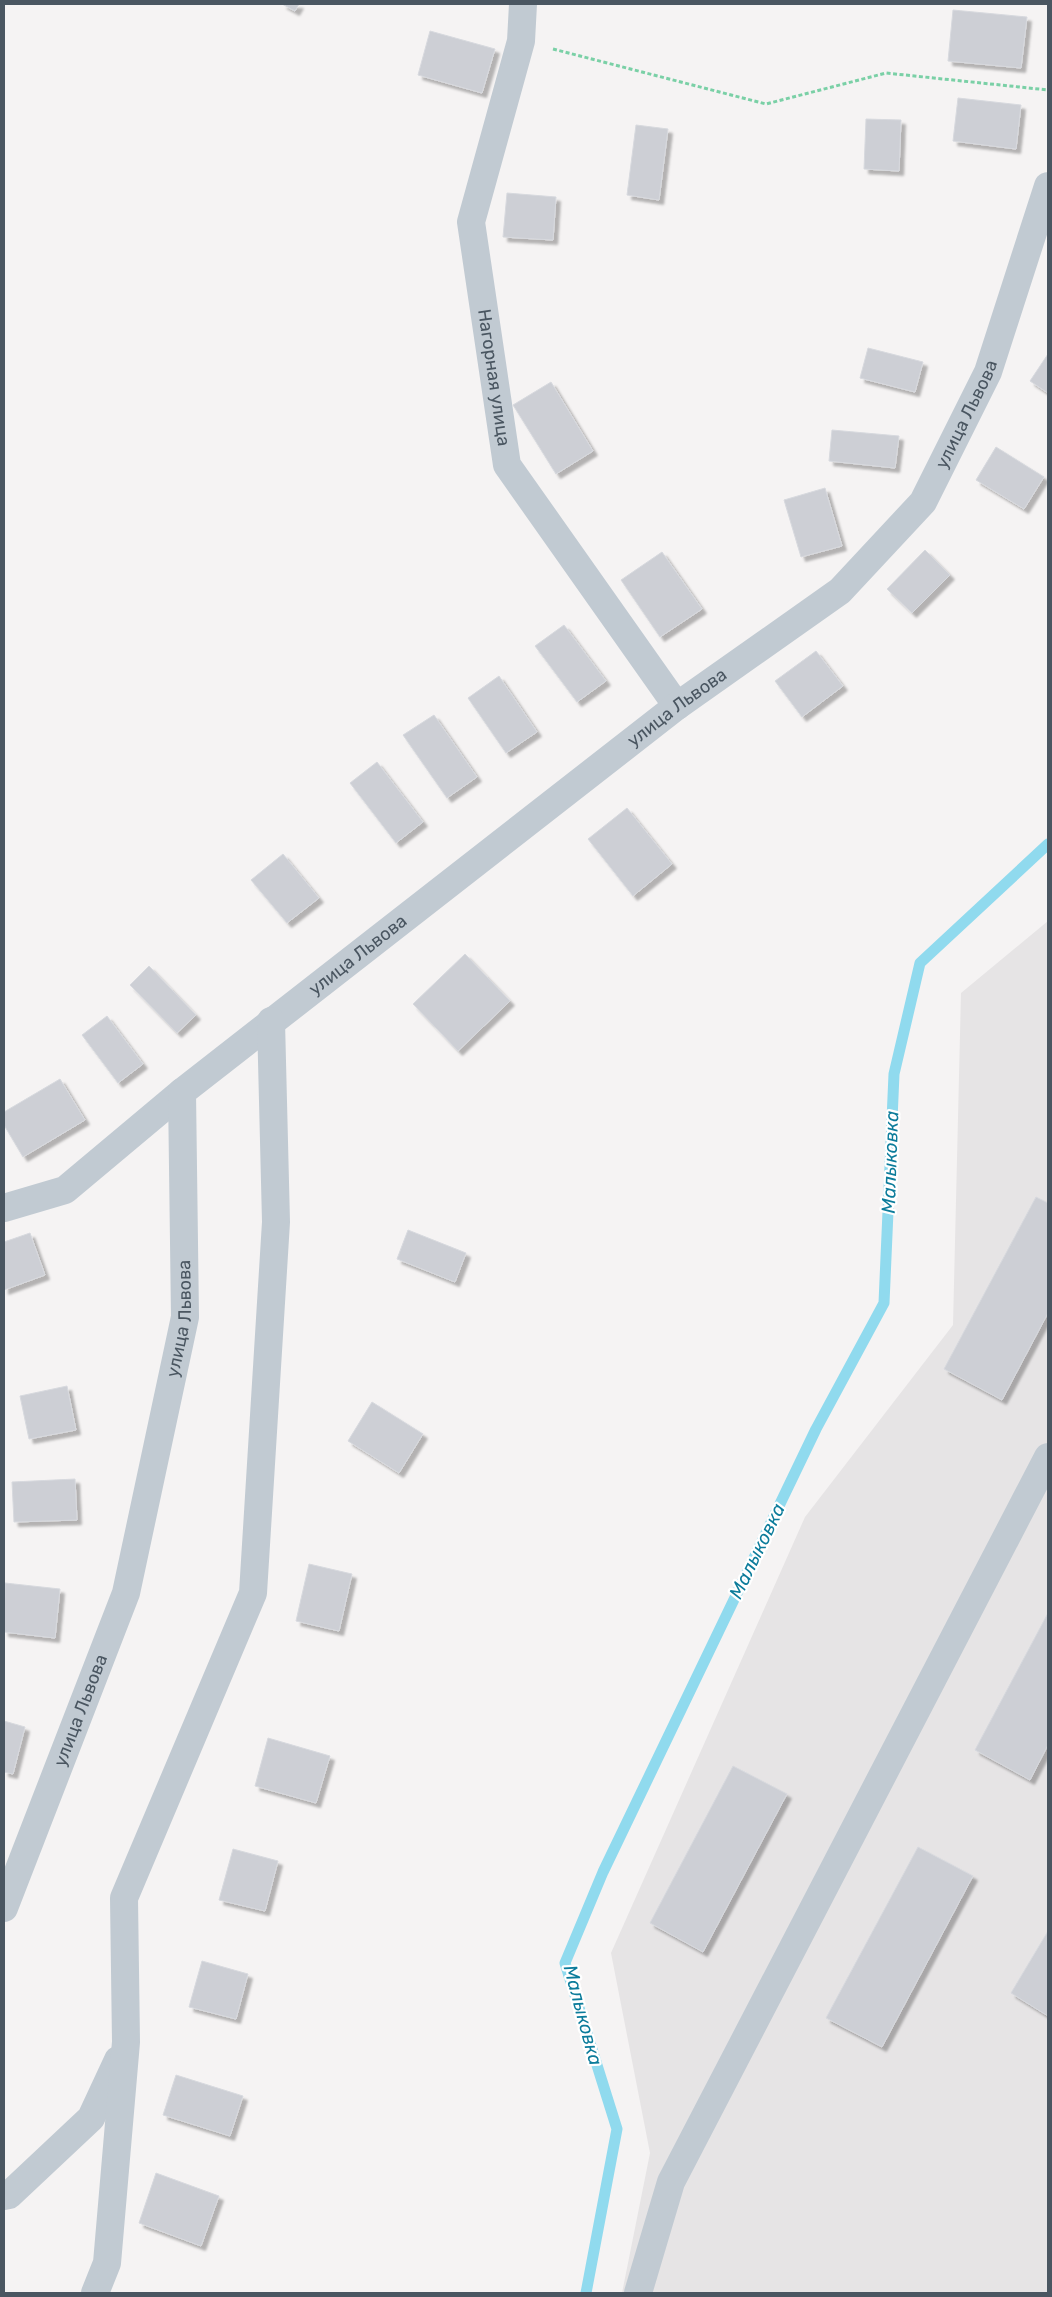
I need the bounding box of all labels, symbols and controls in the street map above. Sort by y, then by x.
street label: Нагорная улица [473,307,515,448]
street label: улица Львова [931,357,1002,472]
street label: улица Львова [623,663,731,752]
street label: улица Львова [304,910,411,1000]
water label: Малыковка [877,1110,903,1214]
street label: улица Львова [161,1260,196,1379]
water label: Малыковка [724,1500,790,1602]
street label: улица Львова [49,1651,112,1770]
water label: Малыковка [559,1962,607,2068]

